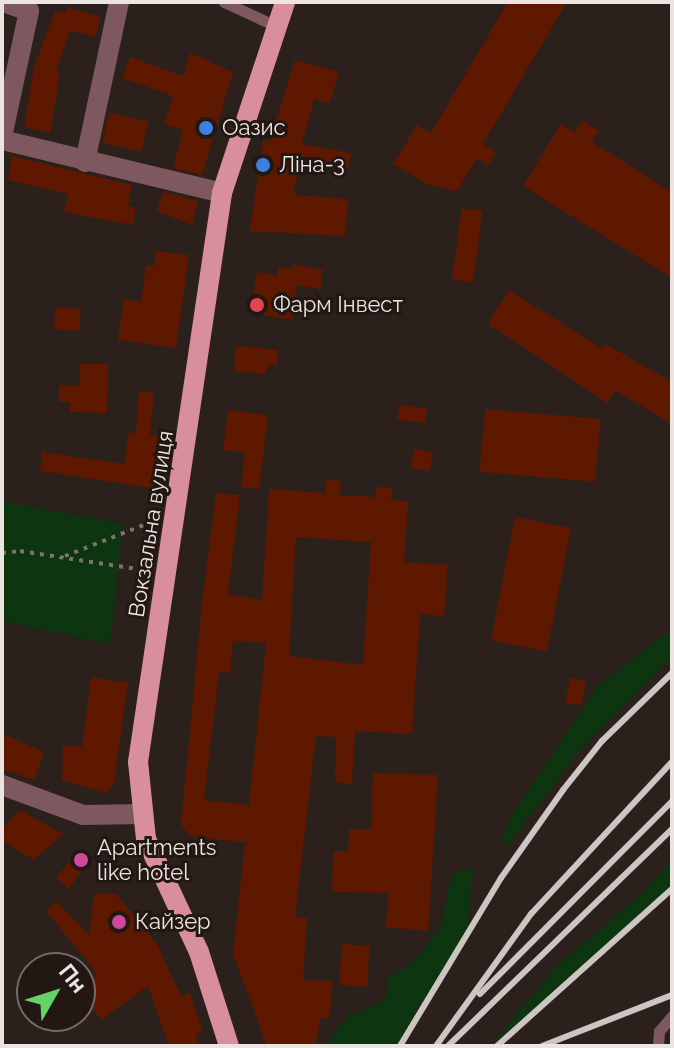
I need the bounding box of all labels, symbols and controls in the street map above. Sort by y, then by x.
place label: Оазис [222,115,286,141]
marker: Оазис [197,119,215,137]
place label: Ліна-3 [279,152,345,178]
marker: Ліна-3 [254,156,272,174]
place label: Фарм Інвест [273,292,403,318]
marker: Фарм Інвест [248,296,266,314]
street label: Вокзальна вулиця [123,429,179,619]
place label: Apartments like hotel [97,834,216,886]
marker: Apartments like hotel [72,851,90,869]
place label: Кайзер [135,909,211,935]
marker: Кайзер [110,913,128,931]
north arrow [16,952,96,1032]
text: Пн [54,959,92,998]

